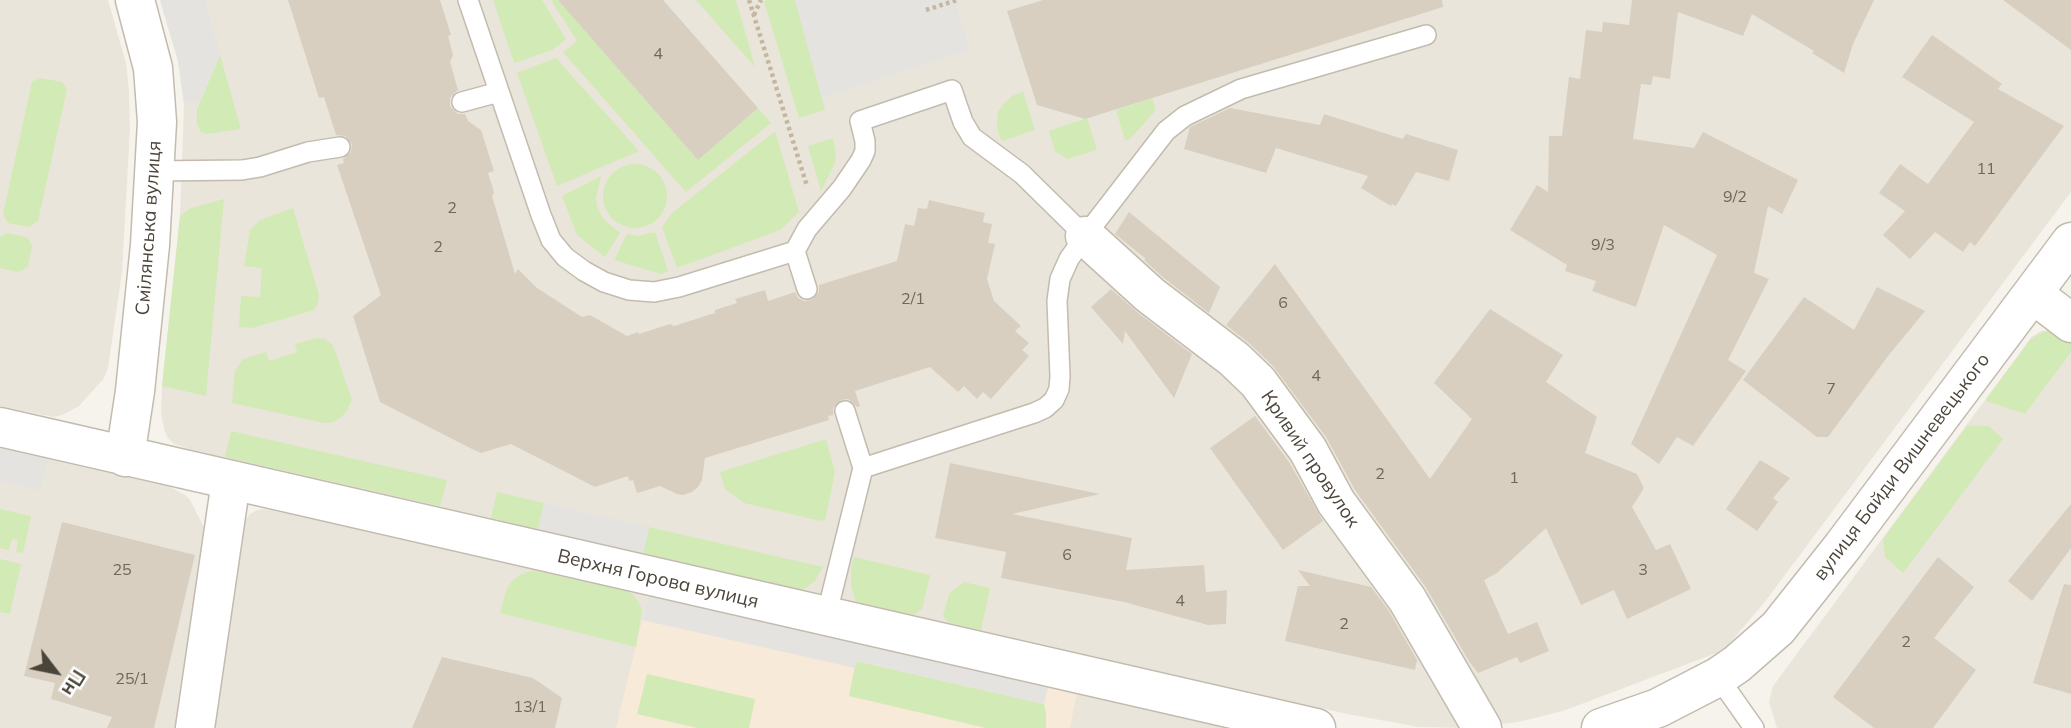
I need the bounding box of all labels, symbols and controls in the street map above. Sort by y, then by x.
house number: 4 [653,44,663,64]
street label: Смілянська вулиця [132,140,166,316]
house number: 11 [1976,159,1996,179]
house number: 9/2 [1723,187,1747,207]
house number: 2 [447,198,457,218]
house number: 9/3 [1591,235,1615,255]
house number: 2 [433,237,443,257]
house number: 2/1 [901,289,925,309]
house number: 6 [1278,293,1288,313]
street label: вулиця Байди Вишневецького [1809,349,1995,585]
house number: 4 [1311,366,1321,386]
house number: 7 [1826,379,1836,399]
street label: Кривий провулок [1256,386,1364,532]
house number: 2 [1375,464,1385,484]
house number: 1 [1509,468,1519,488]
street label: Верхня Горова вулиця [555,545,761,613]
house number: 6 [1062,545,1072,565]
house number: 25 [112,560,132,580]
house number: 3 [1638,560,1648,580]
house number: 4 [1175,591,1185,611]
house number: 2 [1339,614,1349,634]
house number: 2 [1901,632,1911,652]
north arrow [21,637,91,707]
text: Пн [57,666,91,701]
house number: 25/1 [115,669,149,689]
house number: 13/1 [513,697,547,717]

